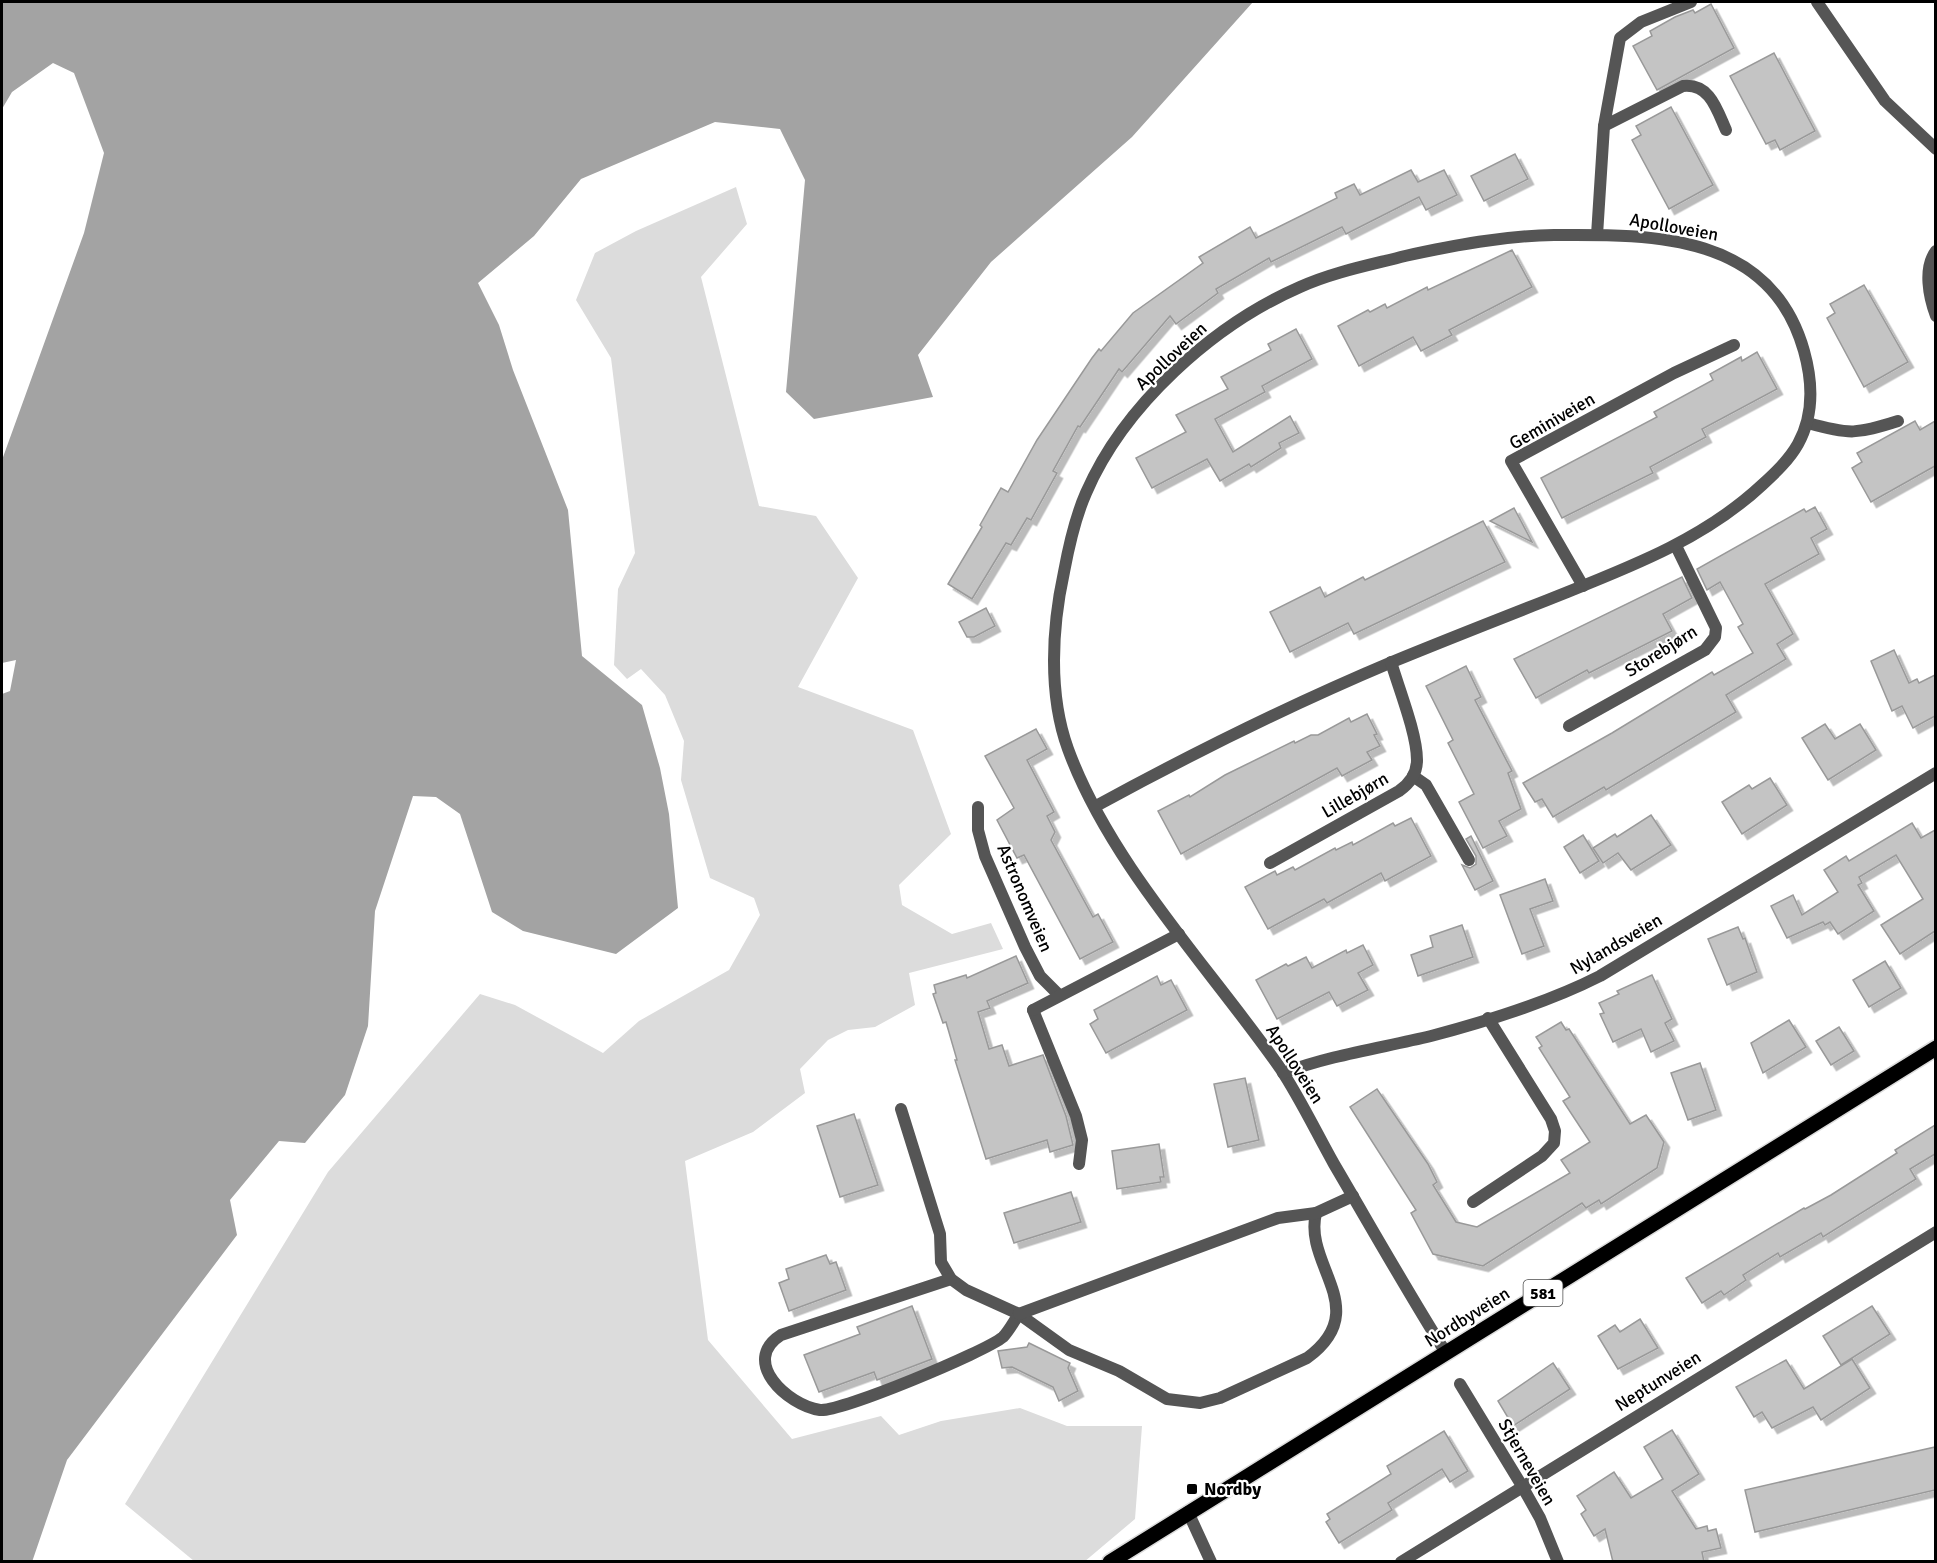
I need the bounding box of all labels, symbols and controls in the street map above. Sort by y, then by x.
street label: Apolloveien [1628,208,1720,246]
street label: Apolloveien [1131,317,1211,395]
street label: Geminiveien [1505,388,1599,454]
street label: Storebjørn [1621,620,1701,682]
street label: Lillebjørn [1318,767,1392,823]
street label: Astronomveien [992,841,1058,955]
street label: Nylandsveien [1566,909,1666,979]
street label: Apolloveien [1261,1020,1329,1108]
road number: 581 [1524,1280,1562,1306]
street label: Nordbyveien [1420,1282,1514,1352]
street label: Neptunveien [1611,1346,1705,1416]
street label: Stjerneveien [1493,1415,1561,1509]
place label: Nordby [1204,1478,1261,1500]
marker: Nordby [1185,1482,1199,1496]

